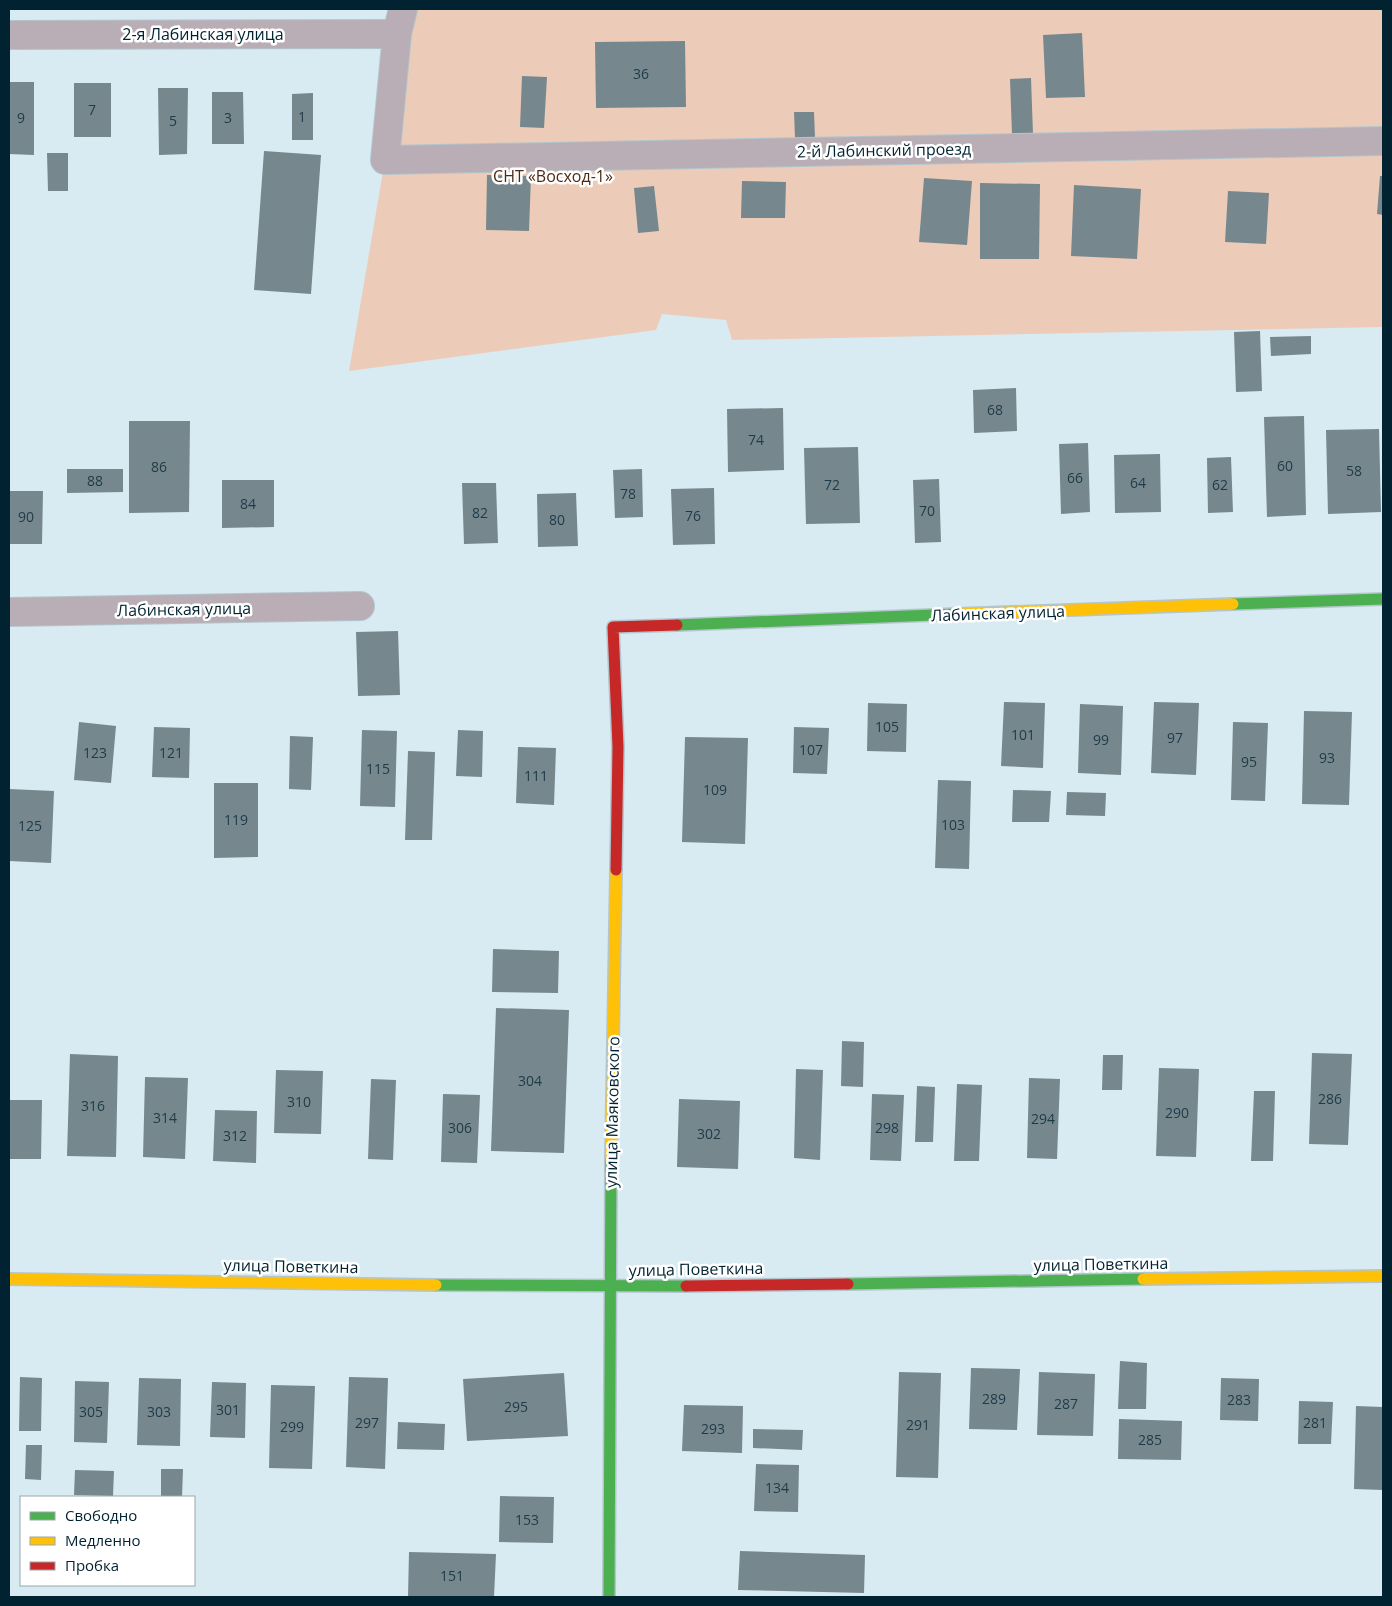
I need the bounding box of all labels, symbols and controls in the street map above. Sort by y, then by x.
street label: 2-я Лабинская улица [122,23,284,45]
house number: 36 [633,64,649,83]
house number: 7 [88,100,96,119]
house number: 1 [298,107,306,126]
house number: 9 [17,108,25,127]
house number: 3 [224,108,232,127]
house number: 5 [169,111,177,130]
street label: 2-й Лабинский проезд [797,137,971,163]
park label: СНТ «Восход-1» [493,165,613,187]
house number: 68 [987,400,1003,419]
house number: 74 [748,430,764,449]
house number: 60 [1277,456,1293,475]
house number: 86 [151,457,167,476]
house number: 58 [1346,461,1362,480]
house number: 66 [1067,468,1083,487]
house number: 88 [87,471,103,490]
house number: 64 [1130,473,1146,492]
house number: 72 [824,475,840,494]
house number: 62 [1212,475,1228,494]
house number: 78 [620,484,636,503]
house number: 84 [240,494,256,513]
house number: 70 [919,501,935,520]
house number: 82 [472,503,488,522]
house number: 76 [685,506,701,525]
house number: 90 [18,507,34,526]
house number: 80 [549,510,565,529]
street label: Лабинская улица [117,597,251,621]
street label: Лабинская улица [931,600,1065,626]
house number: 105 [875,717,899,736]
house number: 101 [1011,725,1035,744]
house number: 97 [1167,728,1183,747]
house number: 99 [1093,730,1109,749]
house number: 107 [799,740,823,759]
house number: 123 [83,743,107,762]
house number: 121 [159,743,183,762]
house number: 93 [1319,748,1335,767]
house number: 95 [1241,752,1257,771]
house number: 115 [366,759,390,778]
house number: 111 [524,766,548,785]
house number: 109 [703,780,727,799]
house number: 119 [224,810,248,829]
house number: 103 [941,815,965,834]
house number: 125 [18,816,42,835]
street label: улица Маяковского [600,1036,624,1188]
house number: 304 [518,1071,542,1090]
house number: 286 [1318,1089,1342,1108]
house number: 310 [287,1092,311,1111]
house number: 316 [81,1096,105,1115]
house number: 290 [1165,1103,1189,1122]
house number: 314 [153,1108,177,1127]
house number: 294 [1031,1109,1055,1128]
house number: 306 [448,1118,472,1137]
house number: 298 [875,1118,899,1137]
house number: 302 [697,1124,721,1143]
house number: 312 [223,1126,247,1145]
street label: улица Поветкина [1033,1252,1169,1276]
street label: улица Поветкина [223,1254,359,1278]
street label: улица Поветкина [628,1257,764,1281]
house number: 289 [982,1389,1006,1408]
house number: 283 [1227,1390,1251,1409]
house number: 287 [1054,1394,1078,1413]
house number: 295 [504,1397,528,1416]
house number: 301 [216,1400,240,1419]
house number: 305 [79,1402,103,1421]
house number: 303 [147,1402,171,1421]
house number: 297 [355,1413,379,1432]
house number: 281 [1303,1413,1327,1432]
house number: 291 [906,1415,930,1434]
house number: 299 [280,1417,304,1436]
house number: 293 [701,1419,725,1438]
house number: 285 [1138,1430,1162,1449]
house number: 134 [765,1478,789,1497]
legend [20,1496,195,1586]
text: Свободно [65,1505,137,1525]
house number: 153 [515,1510,539,1529]
text: Медленно [65,1530,141,1550]
text: Пробка [65,1555,119,1575]
house number: 151 [440,1566,464,1585]

